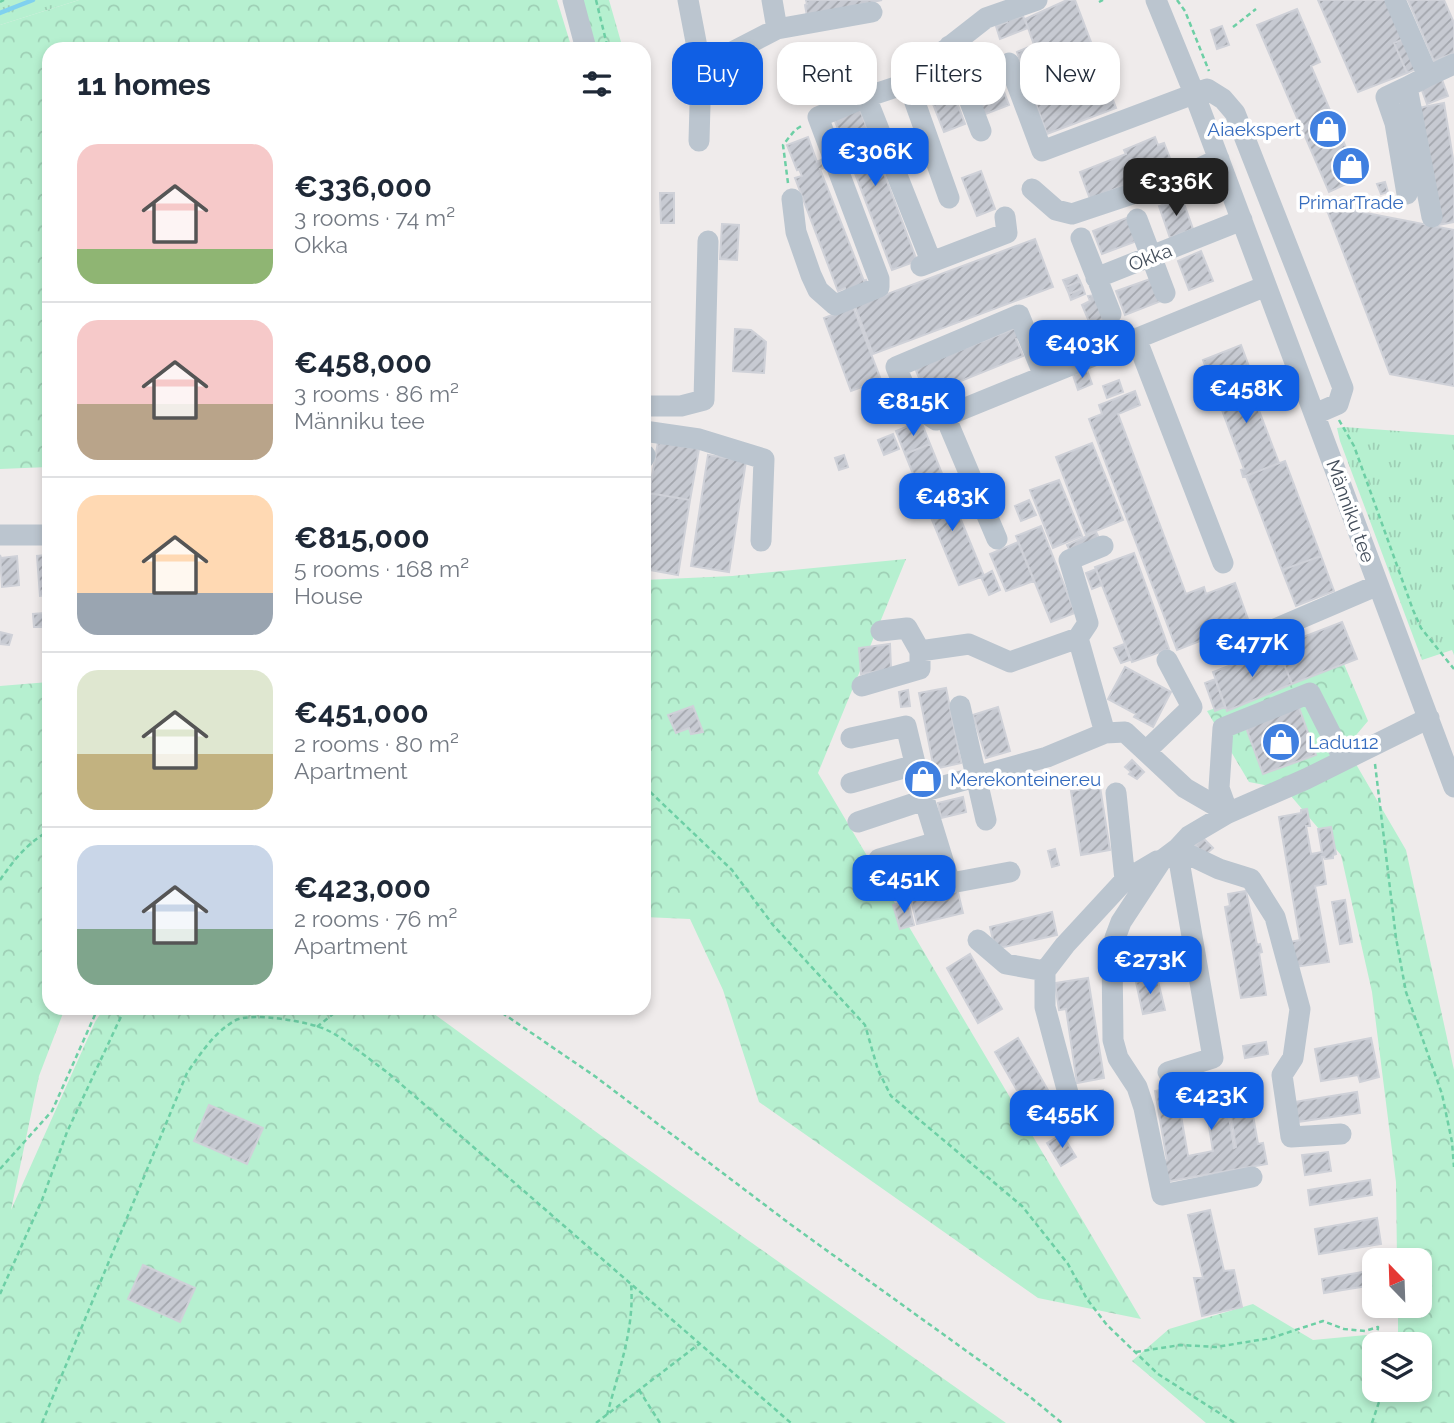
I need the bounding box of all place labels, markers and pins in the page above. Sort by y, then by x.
shop icon: Aiaekspert [1307,108,1349,150]
place label: Aiaekspert [1207,118,1302,140]
pin: €306K [826,128,924,188]
shop icon: PrimarTrade [1330,145,1372,187]
pin: €336K [1127,158,1225,218]
place label: PrimarTrade [1298,191,1404,213]
pin: €403K [1033,320,1131,380]
pin: €458K [1197,366,1295,425]
pin: €815K [864,378,962,438]
pin: €483K [903,474,1001,533]
pin: €477K [1203,620,1301,679]
shop icon: Ladu112 [1260,721,1302,763]
place label: Ladu112 [1308,731,1379,753]
shop icon: Merekonteiner.eu [902,758,944,800]
place label: Merekonteiner.eu [950,768,1101,790]
pin: €451K [855,856,953,915]
pin: €273K [1101,936,1199,996]
pin: €423K [1162,1072,1260,1132]
pin: €455K [1013,1090,1111,1150]

